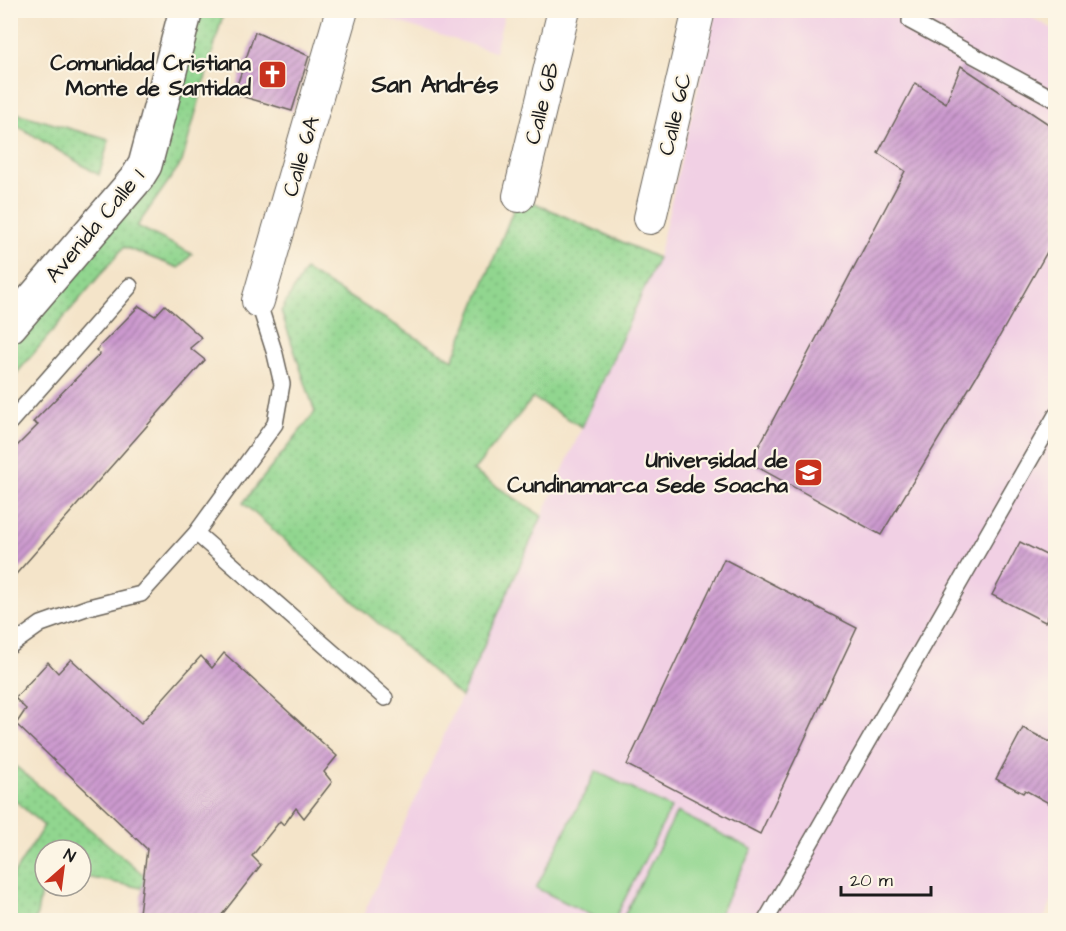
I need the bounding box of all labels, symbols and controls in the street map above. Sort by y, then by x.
place label: Comunidad Cristiana Monte de Santidad [50,48,252,104]
church icon: Comunidad Cristiana Monte de Santidad [256,59,288,91]
street label: Calle 6B [517,59,568,148]
district label: San Andrés [370,68,499,102]
street label: Calle 6C [651,70,700,159]
street label: Calle 6A [275,113,328,200]
street label: Avenida Calle 1 [38,162,152,290]
place label: Universidad de Cundinamarca Sede Soacha [507,445,789,501]
school or university icon: Universidad de Cundinamarca Sede Soacha [793,456,825,488]
north arrow [33,838,93,898]
text: N [60,844,79,868]
scale bar [841,859,931,897]
text: 20 m [850,868,893,893]

